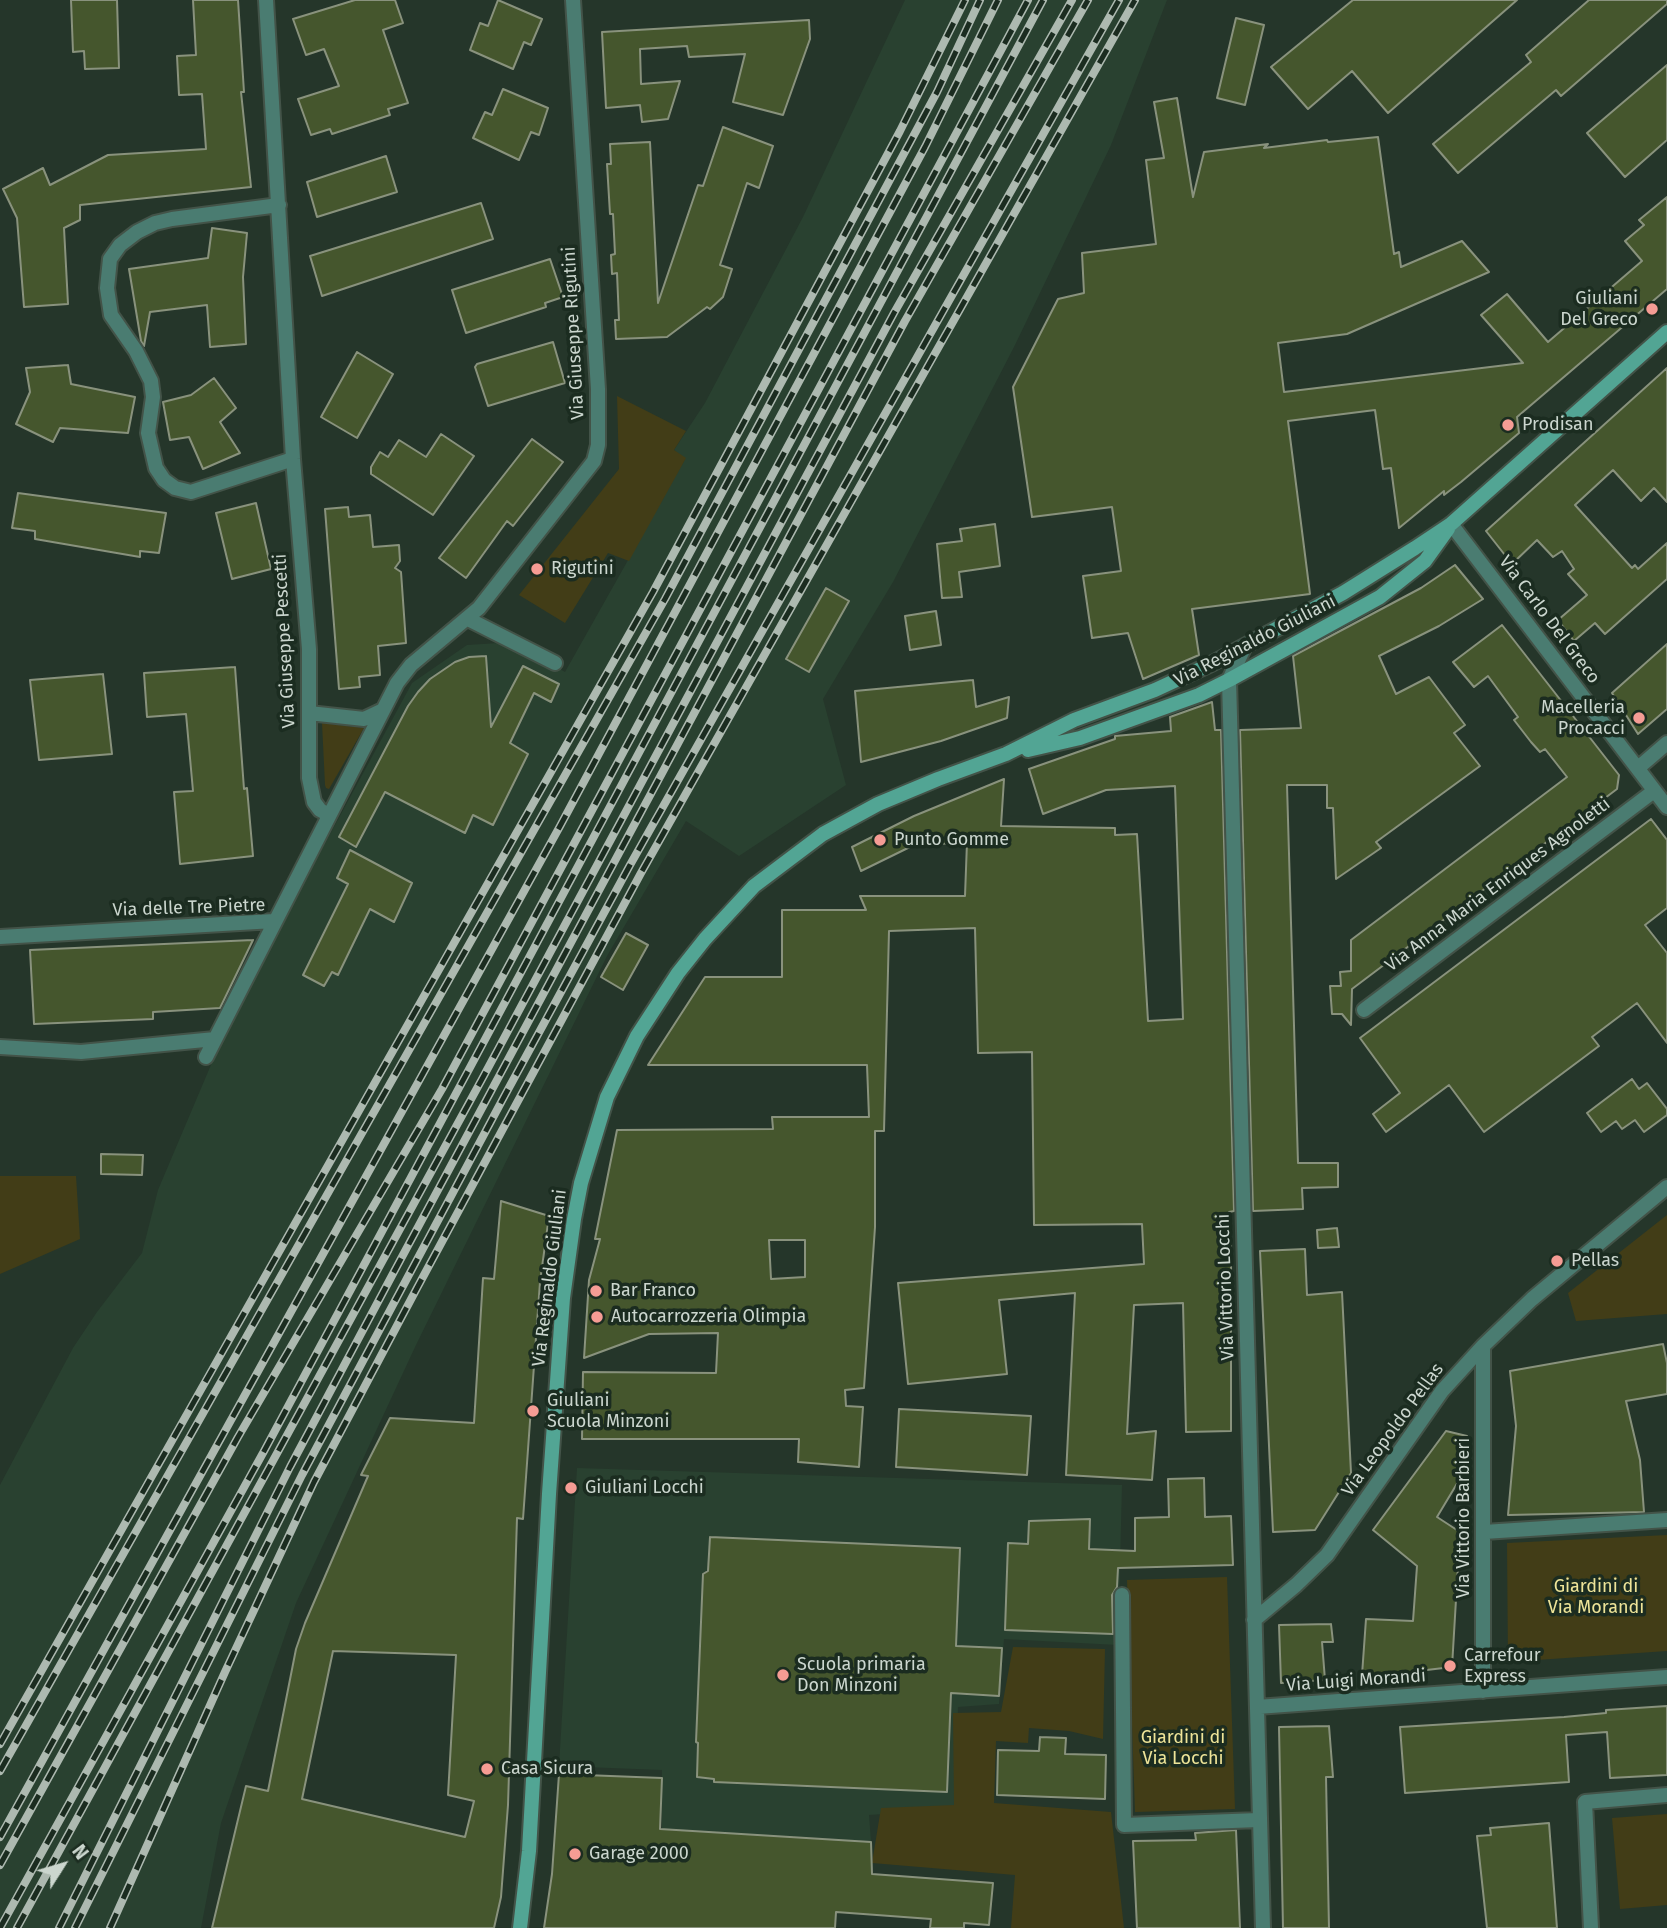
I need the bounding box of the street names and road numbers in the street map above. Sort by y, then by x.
street label: Via Giuseppe Rigutini [559,246,589,420]
street label: Via Carlo Del Greco [1494,552,1604,688]
street label: Via Giuseppe Pescetti [270,553,300,729]
street label: Via Reginaldo Giuliani [1171,591,1339,691]
street label: Via Anna Maria Enriques Agnoletti [1381,793,1615,977]
street label: Via delle Tre Pietre [112,895,266,921]
street label: Via Reginaldo Giuliani [528,1188,572,1368]
street label: Via Vittorio Locchi [1213,1213,1239,1361]
street label: Via Leopoldo Pellas [1337,1359,1449,1501]
street label: Via Vittorio Barbieri [1453,1438,1475,1598]
street label: Via Luigi Morandi [1285,1665,1427,1697]

